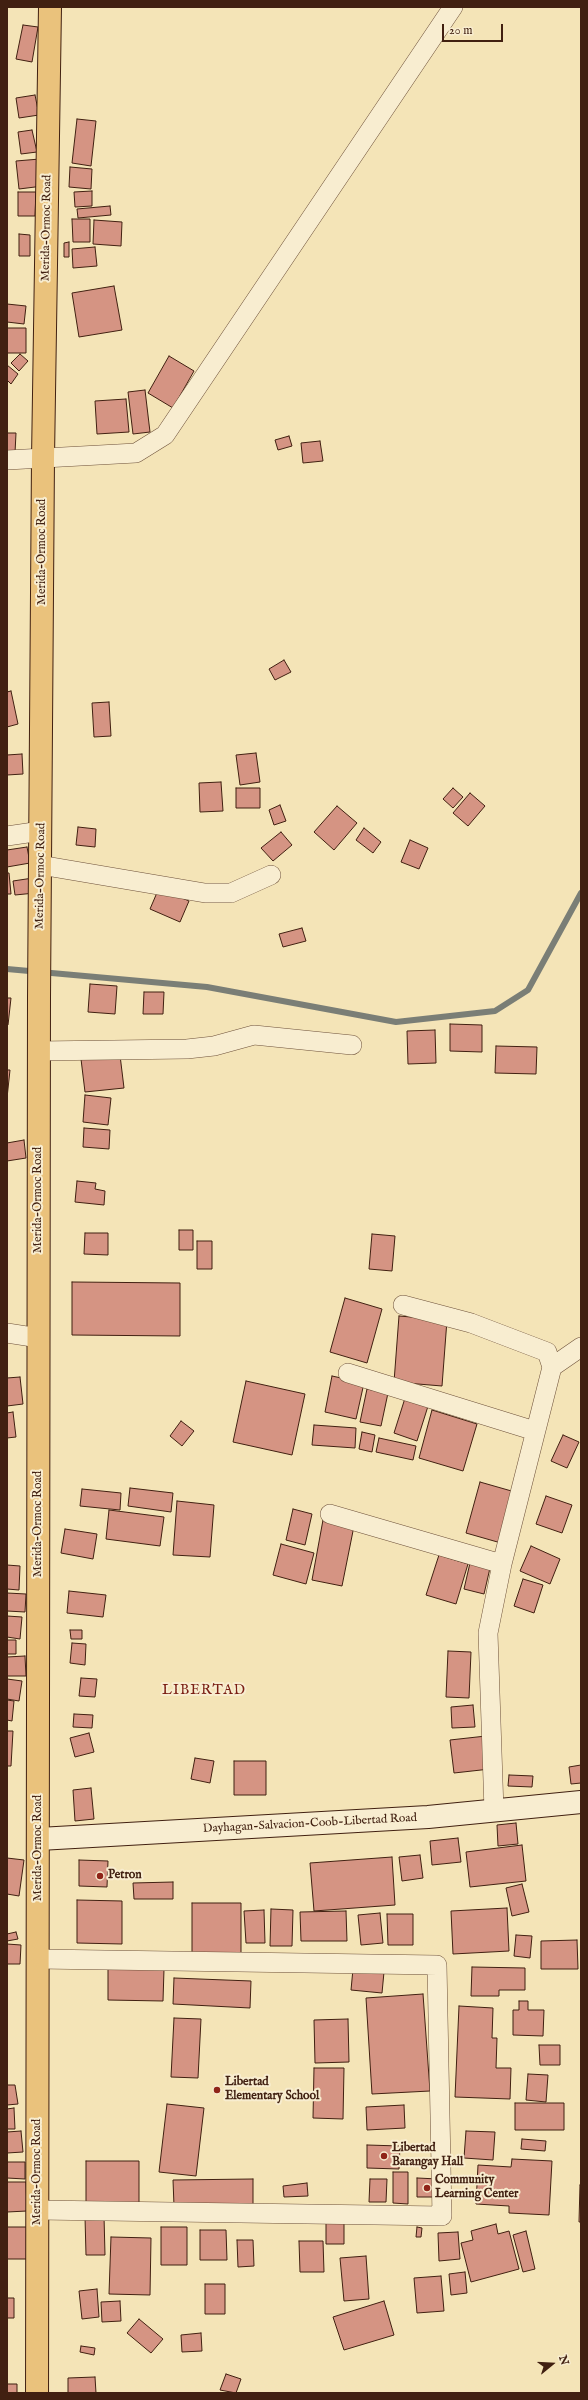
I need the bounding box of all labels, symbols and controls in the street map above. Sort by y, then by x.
scale bar [444,16,505,42]
text: 20 m [449,23,472,38]
street label: Merida-Ormoc Road [39,175,55,281]
street label: Merida-Ormoc Road [36,499,50,605]
street label: Merida-Ormoc Road [33,823,49,929]
street label: Merida-Ormoc Road [32,1147,46,1253]
street label: Merida-Ormoc Road [32,1471,46,1577]
district label: LIBERTAD [162,1683,246,1699]
street label: Merida-Ormoc Road [32,1795,46,1901]
street label: Dayhagan-Salvacion-Coob-Libertad Road [203,1811,417,1837]
place label: Petron [108,1869,142,1883]
marker: Petron [95,1871,105,1881]
place label: Libertad Elementary School [225,2076,319,2104]
marker: Libertad Elementary School [212,2085,222,2095]
street label: Merida-Ormoc Road [31,2119,45,2225]
place label: Libertad Barangay Hall [392,2142,463,2170]
marker: Libertad Barangay Hall [379,2151,389,2161]
place label: Community Learning Center [435,2174,518,2202]
marker: Community Learning Center [422,2183,432,2193]
north arrow [532,2344,572,2384]
text: N [555,2354,572,2367]

